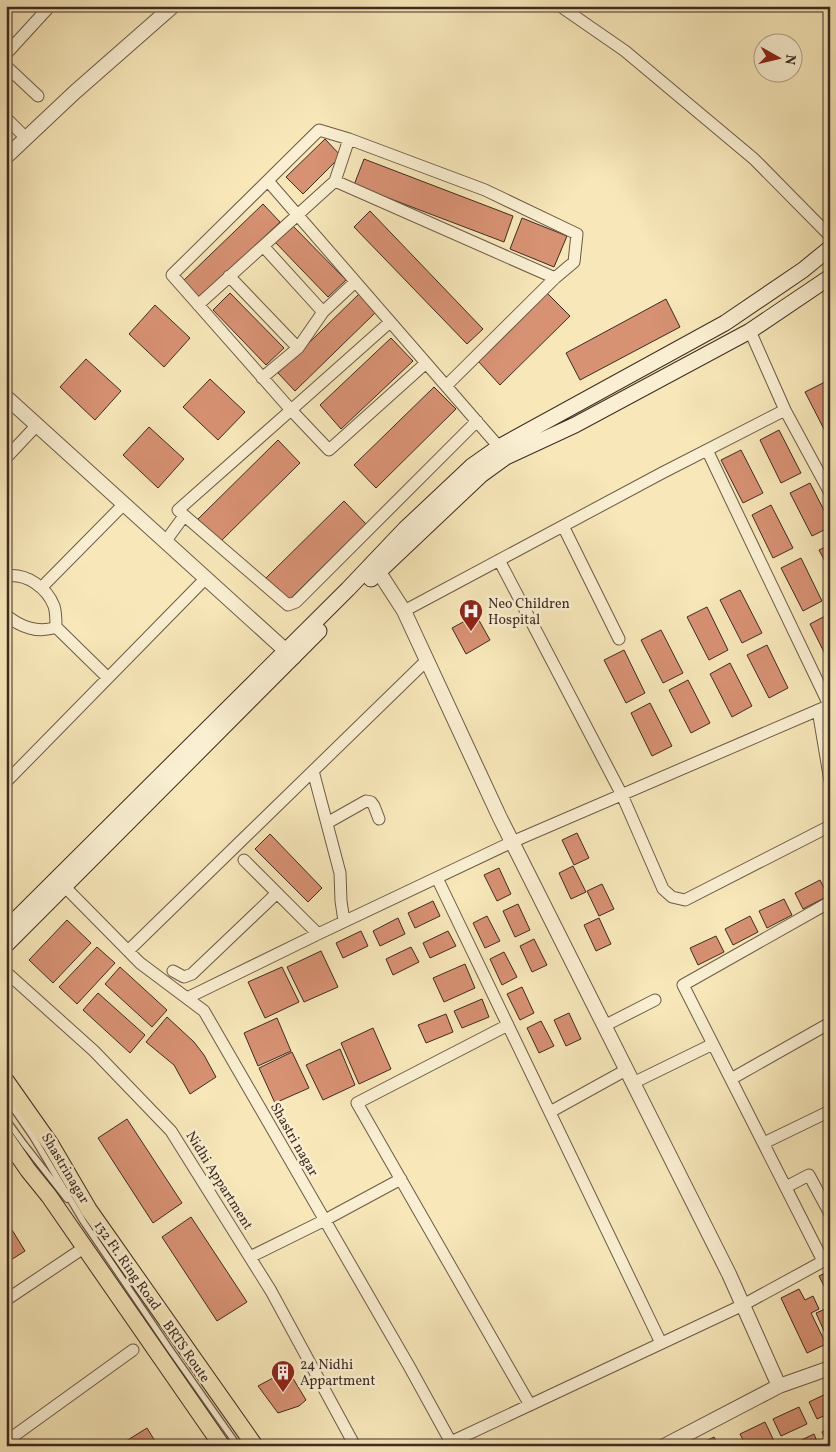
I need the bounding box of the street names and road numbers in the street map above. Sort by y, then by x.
street label: Shastri nagar [265,1099,323,1180]
street label: Nidhi Appartment [181,1128,257,1234]
street label: Shastrinagar [36,1130,93,1208]
street label: 132 Ft. Ring Road [89,1217,165,1315]
street label: BRTS Route [157,1317,214,1387]

